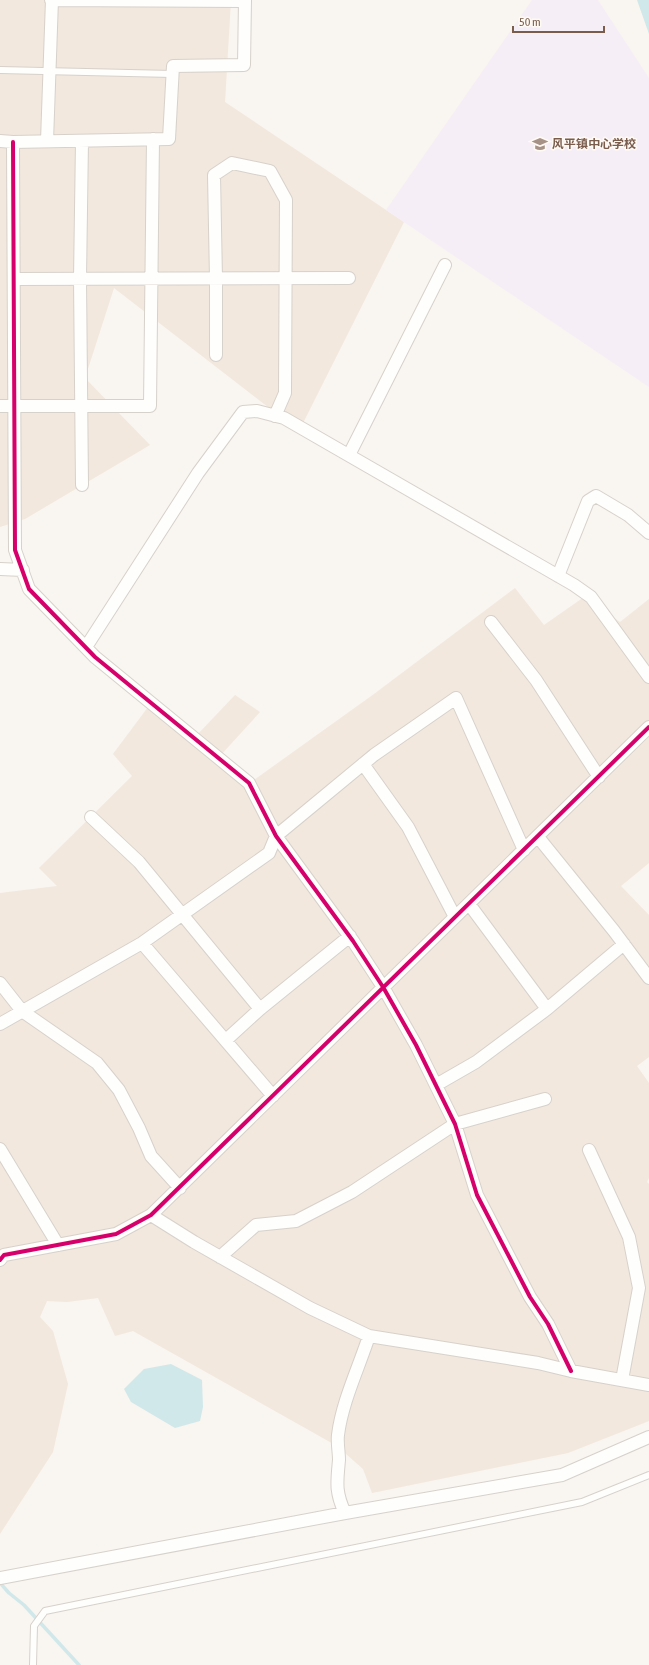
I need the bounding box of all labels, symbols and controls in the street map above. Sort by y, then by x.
scale bar [513,8,604,34]
text: 50 m [519,15,541,29]
school or university icon: 风平镇中心学校 [531,135,549,153]
place label: 风平镇中心学校 [552,137,636,151]

